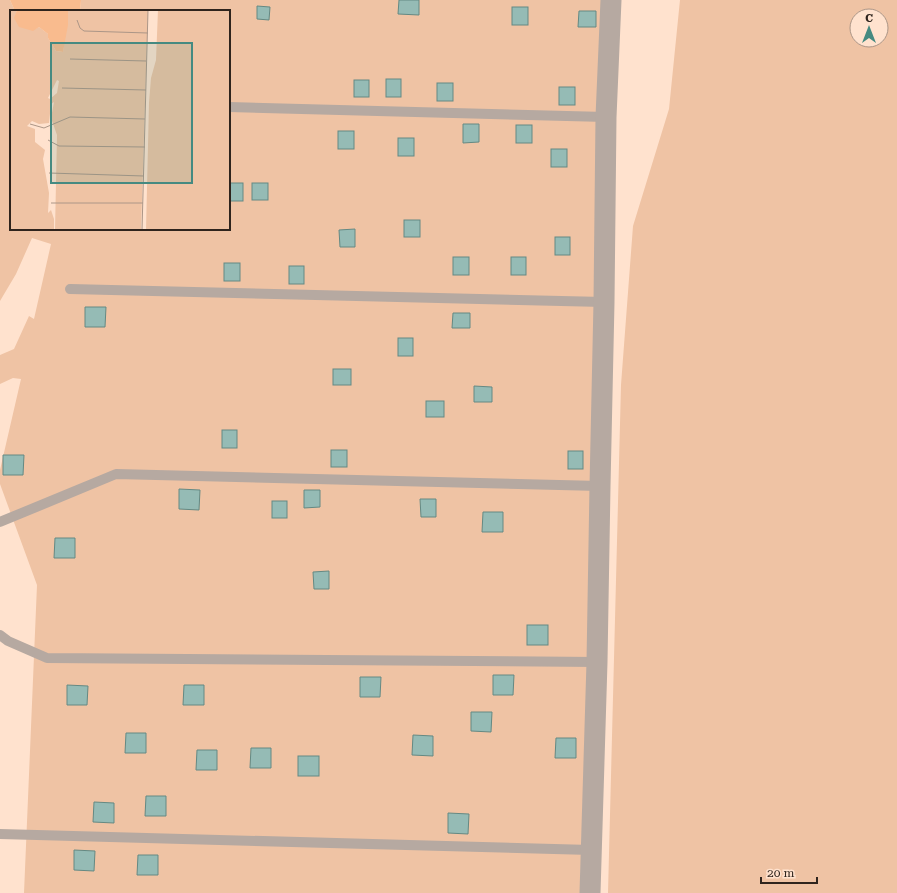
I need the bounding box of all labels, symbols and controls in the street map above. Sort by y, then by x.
north arrow [849,8,889,48]
inset map [10,10,230,230]
text: С [865,12,873,25]
scale bar [761,859,817,885]
text: 20 m [767,866,794,880]

